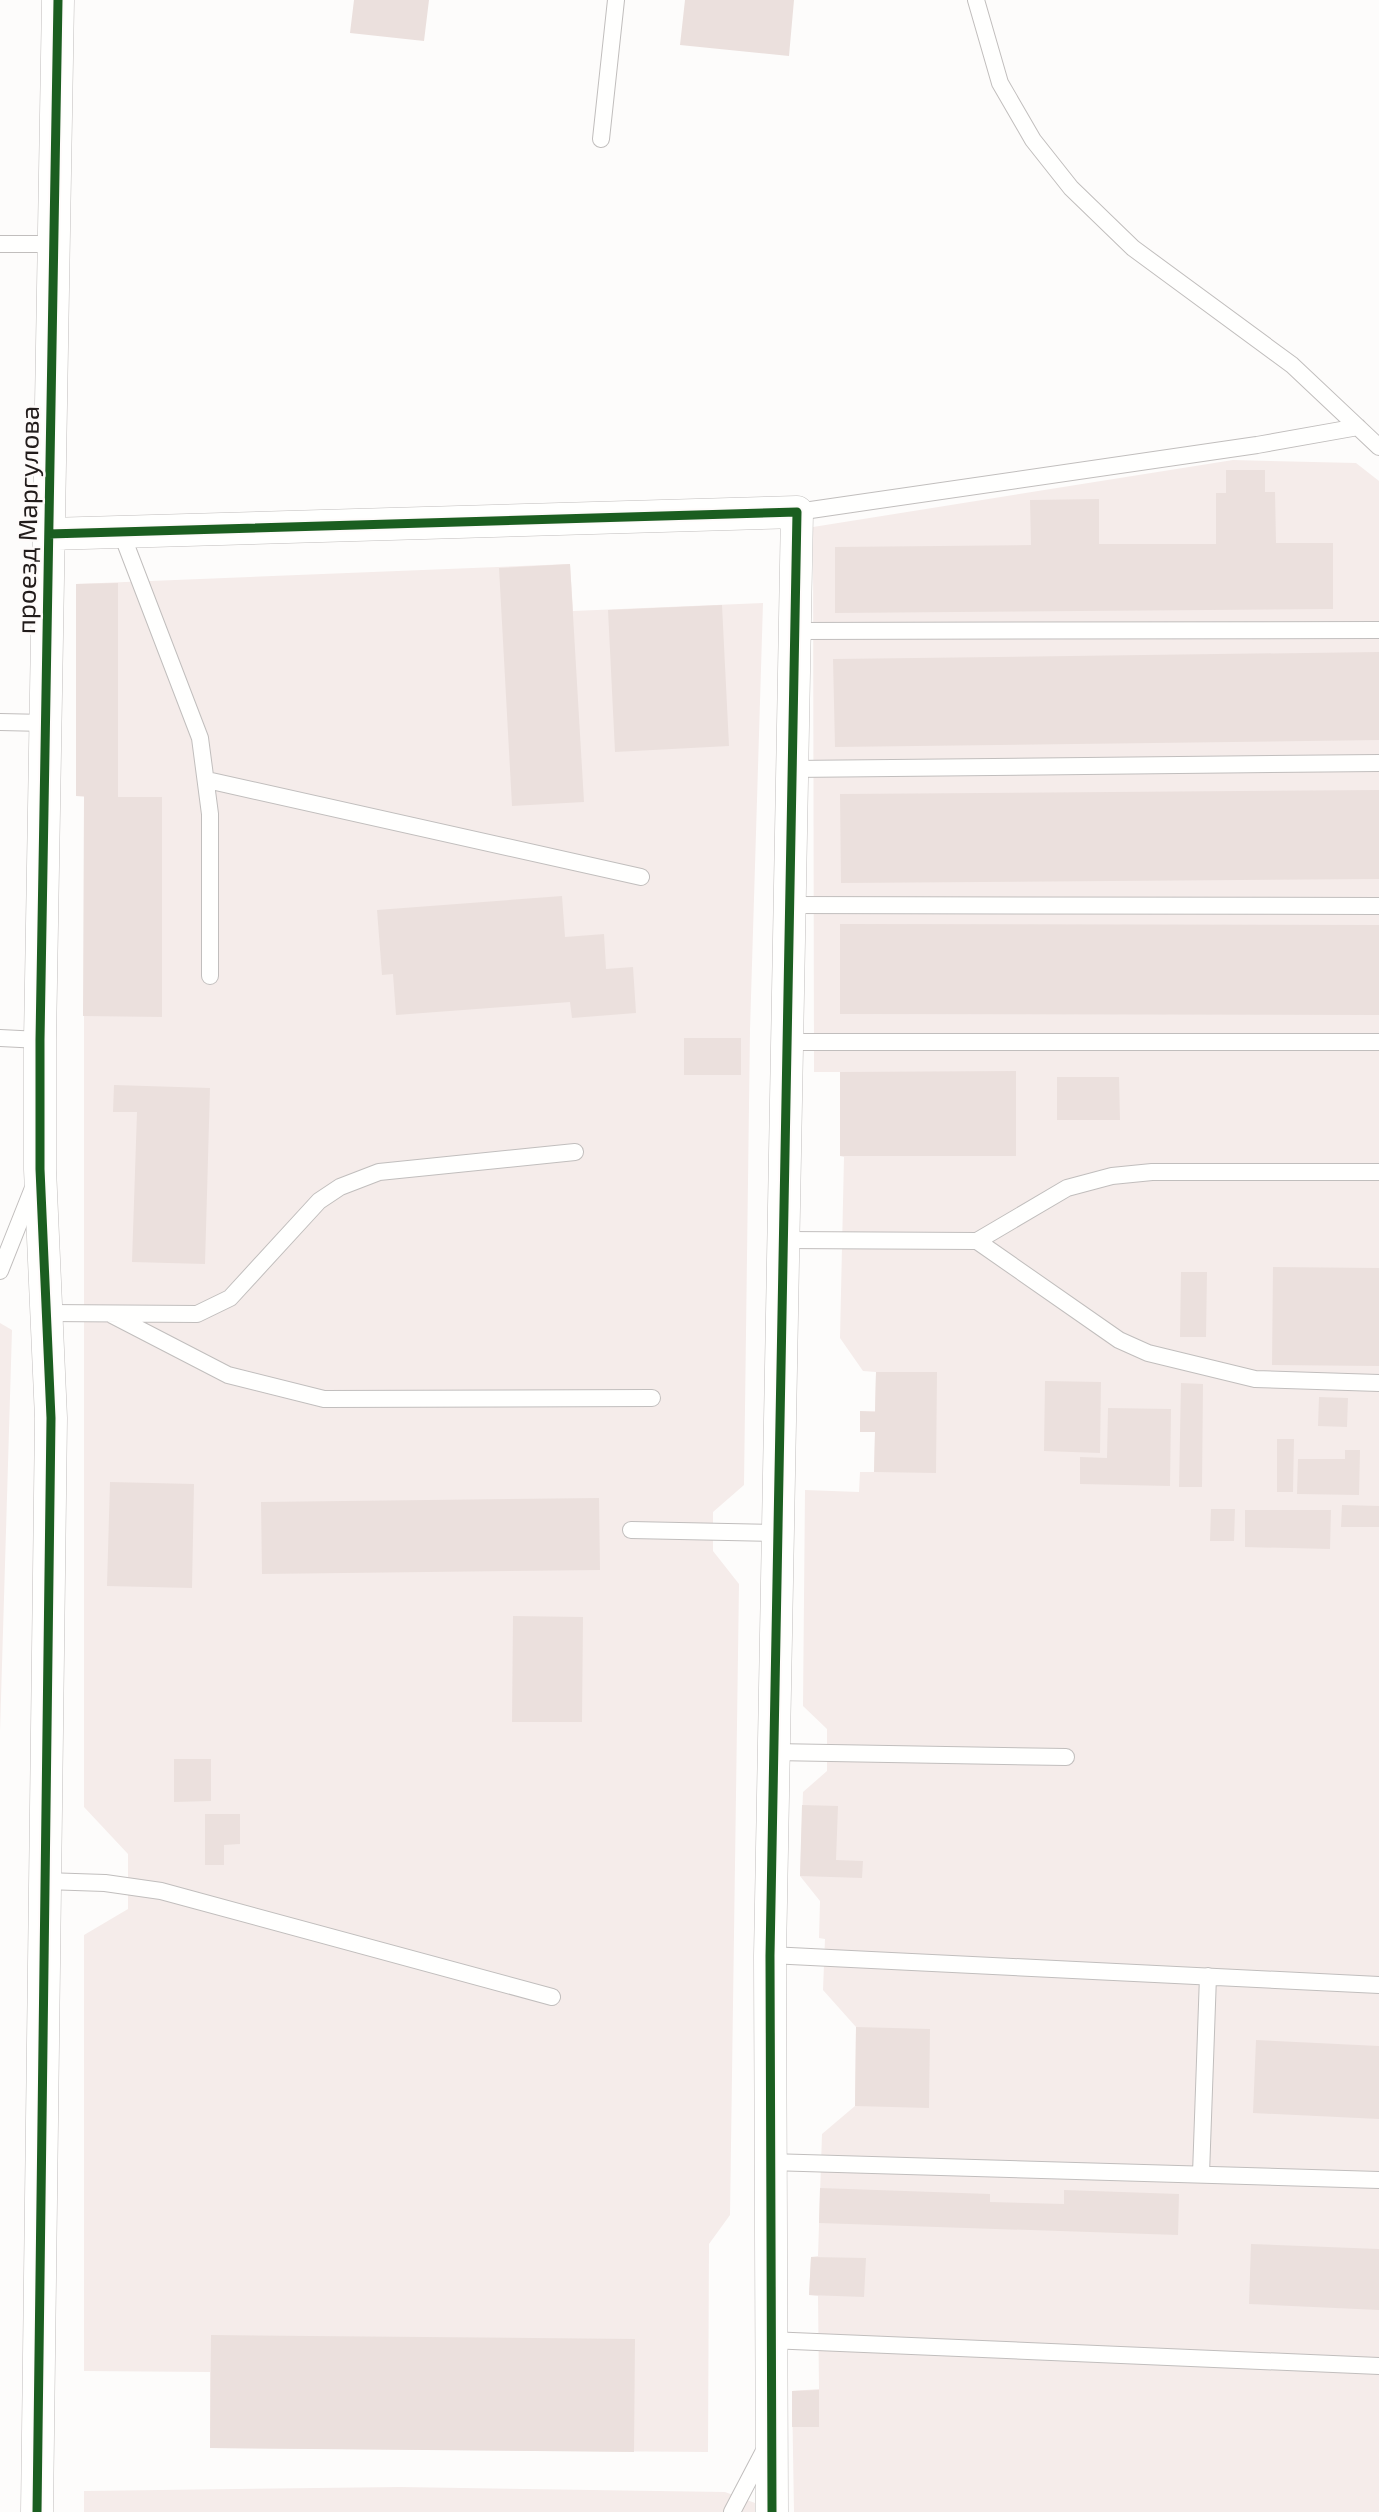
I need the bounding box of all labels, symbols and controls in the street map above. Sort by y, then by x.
street label: проезд Маргулова [9,406,45,634]

